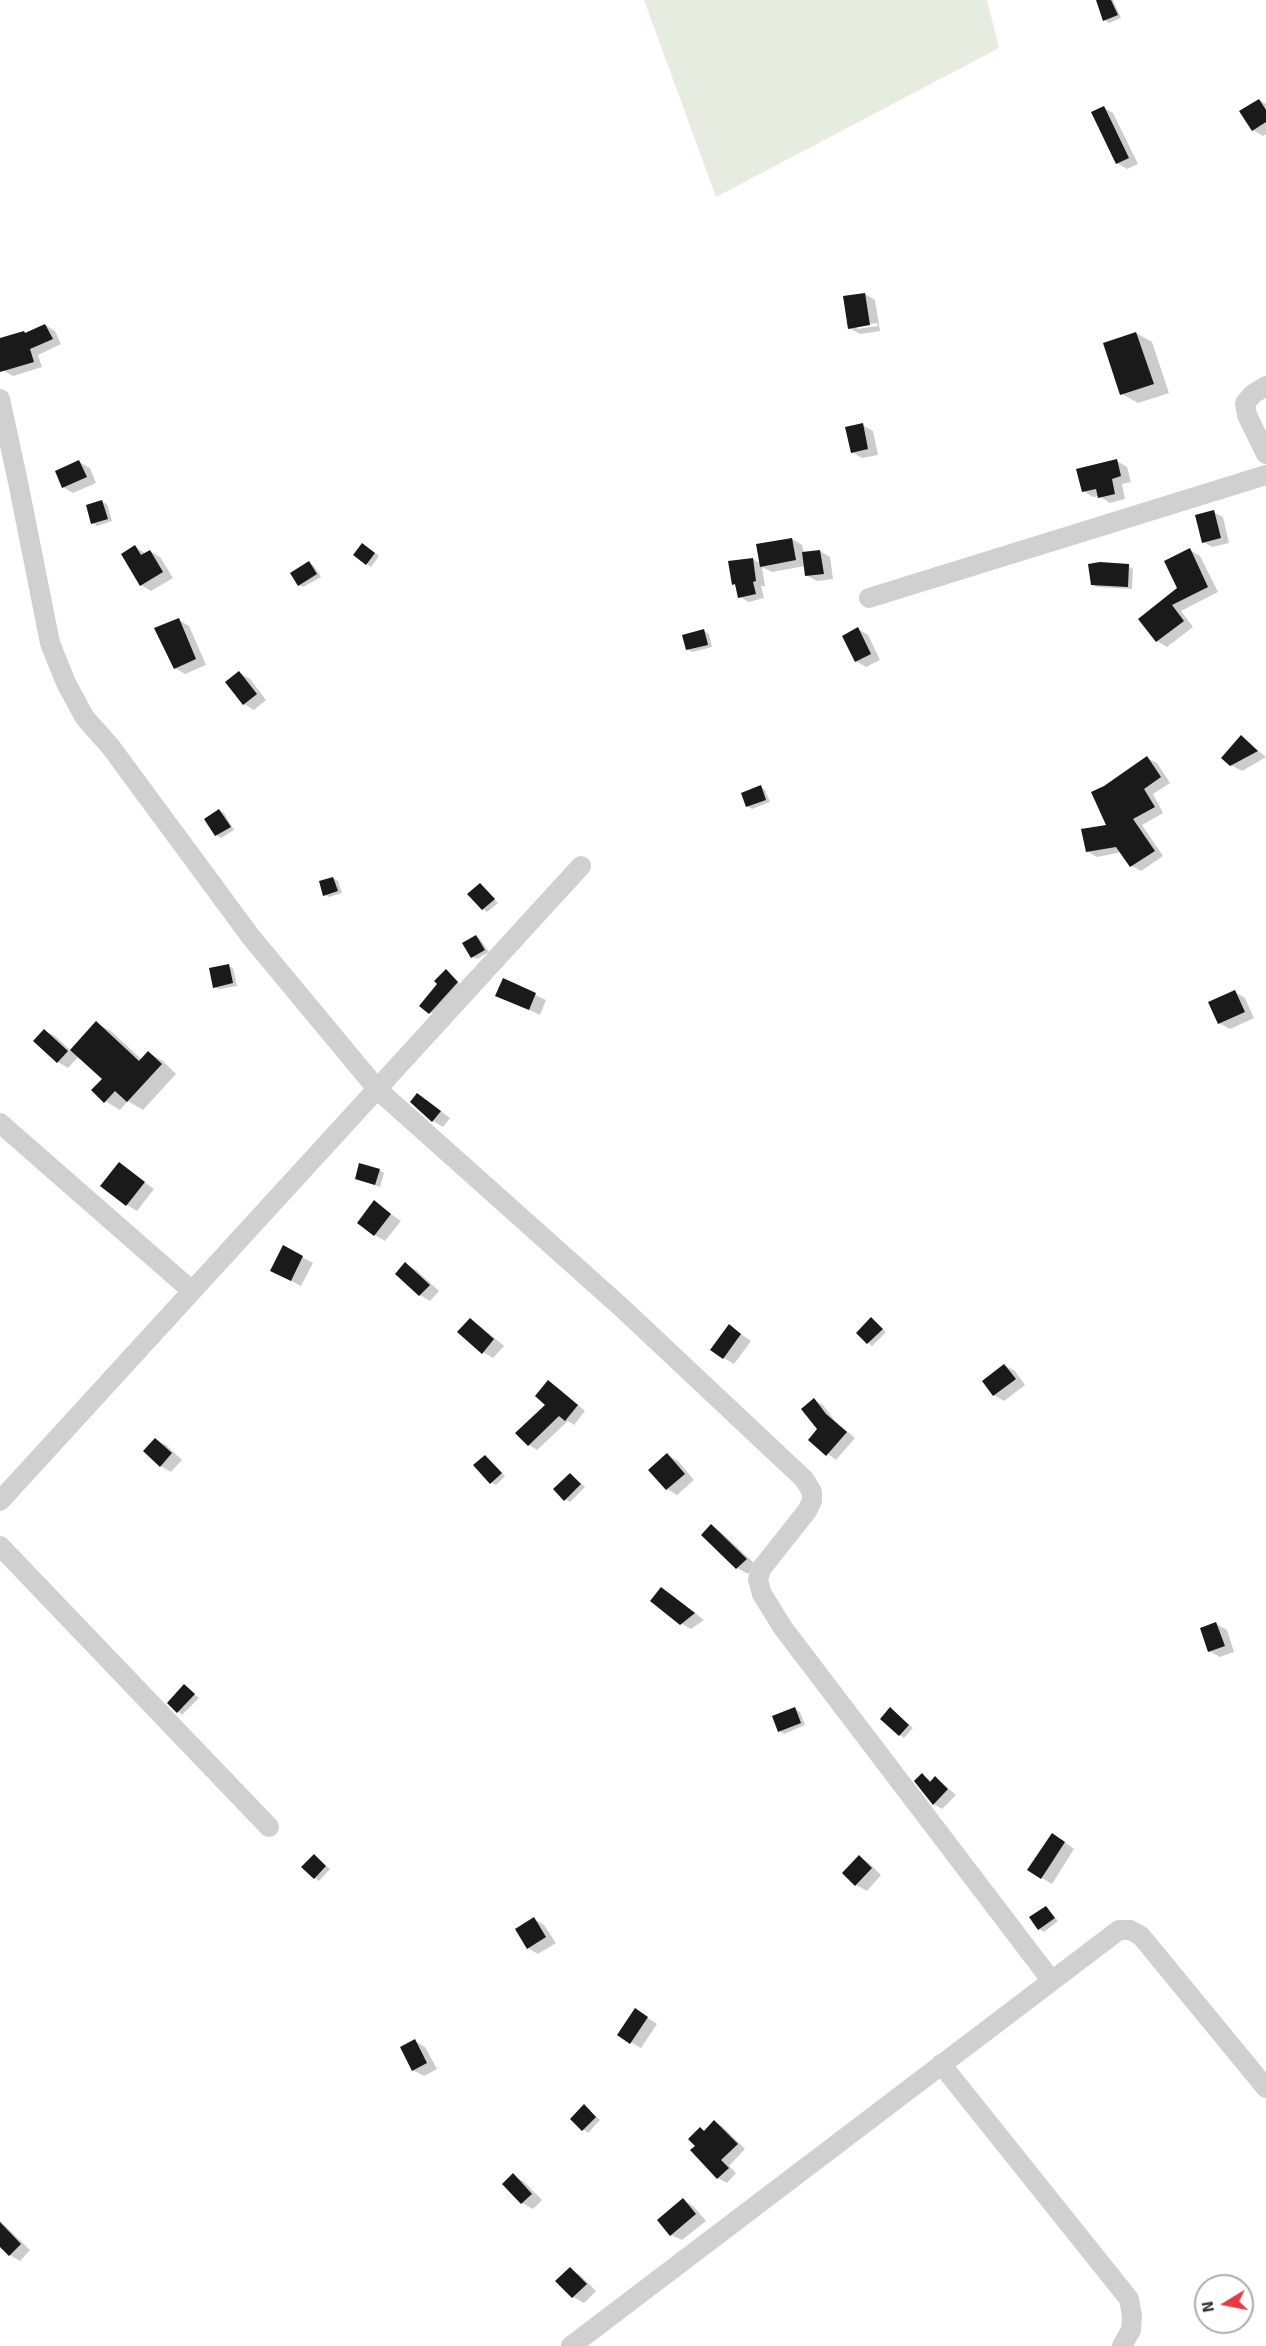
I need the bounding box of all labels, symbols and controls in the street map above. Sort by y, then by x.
north arrow [1194,2274,1254,2334]
text: N [1197,2300,1219,2314]

